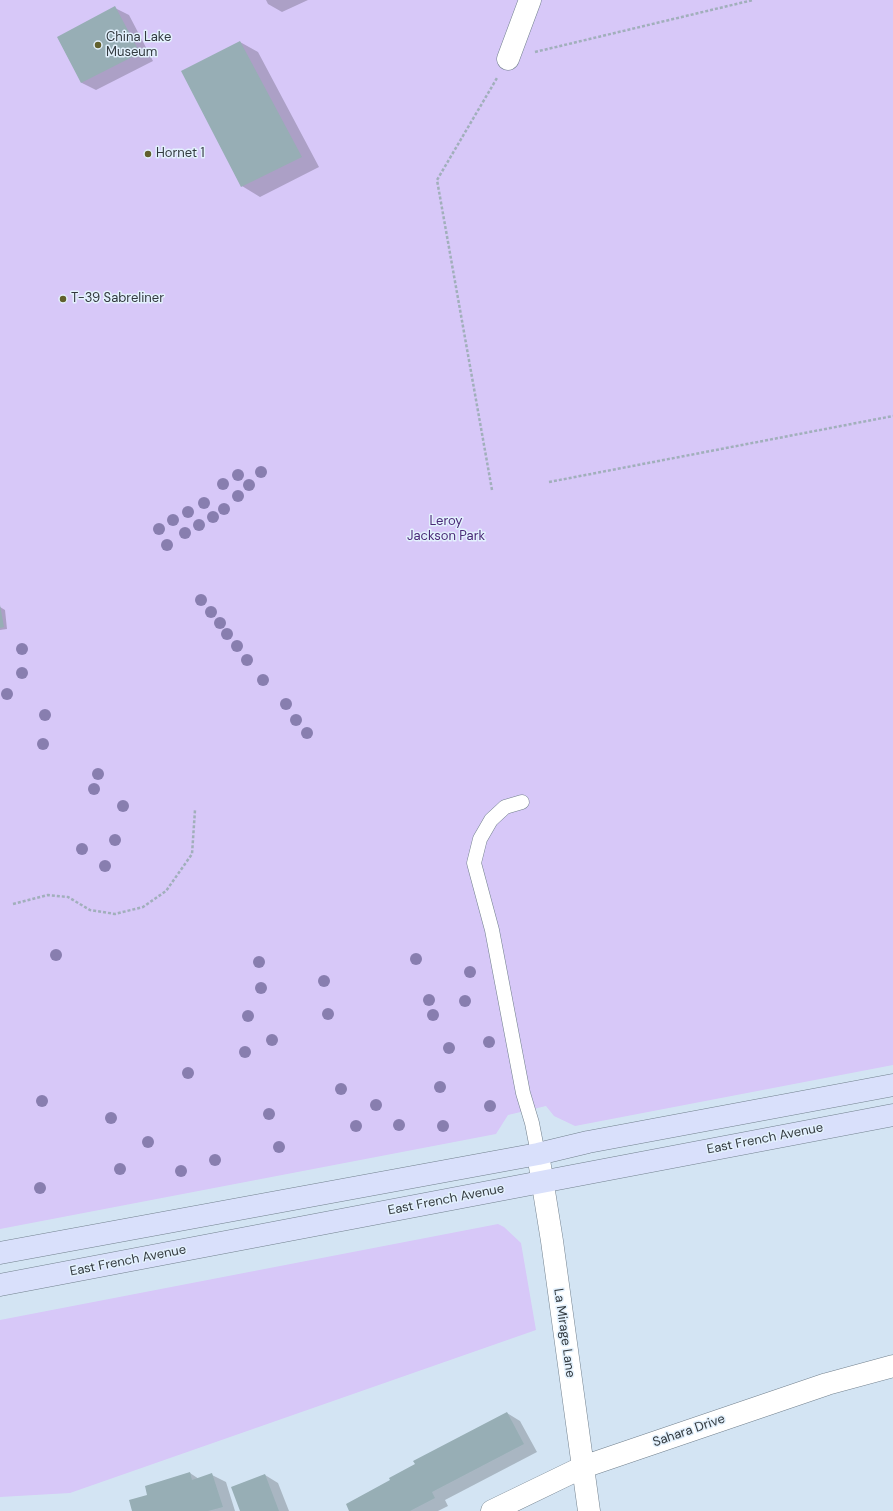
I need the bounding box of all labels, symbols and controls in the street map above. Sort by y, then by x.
place label: China Lake Museum [106,30,171,61]
marker: China Lake Museum [93,40,103,50]
place label: Hornet 1 [156,146,205,162]
marker: Hornet 1 [143,149,153,159]
place label: T-39 Sabreliner [71,291,164,307]
marker: T-39 Sabreliner [58,294,68,304]
park label: Leroy Jackson Park [407,514,485,545]
street label: East French Avenue [706,1120,824,1158]
street label: East French Avenue [387,1181,505,1219]
street label: East French Avenue [69,1242,187,1280]
street label: La Mirage Lane [550,1287,578,1379]
street label: Sahara Drive [651,1411,727,1451]

